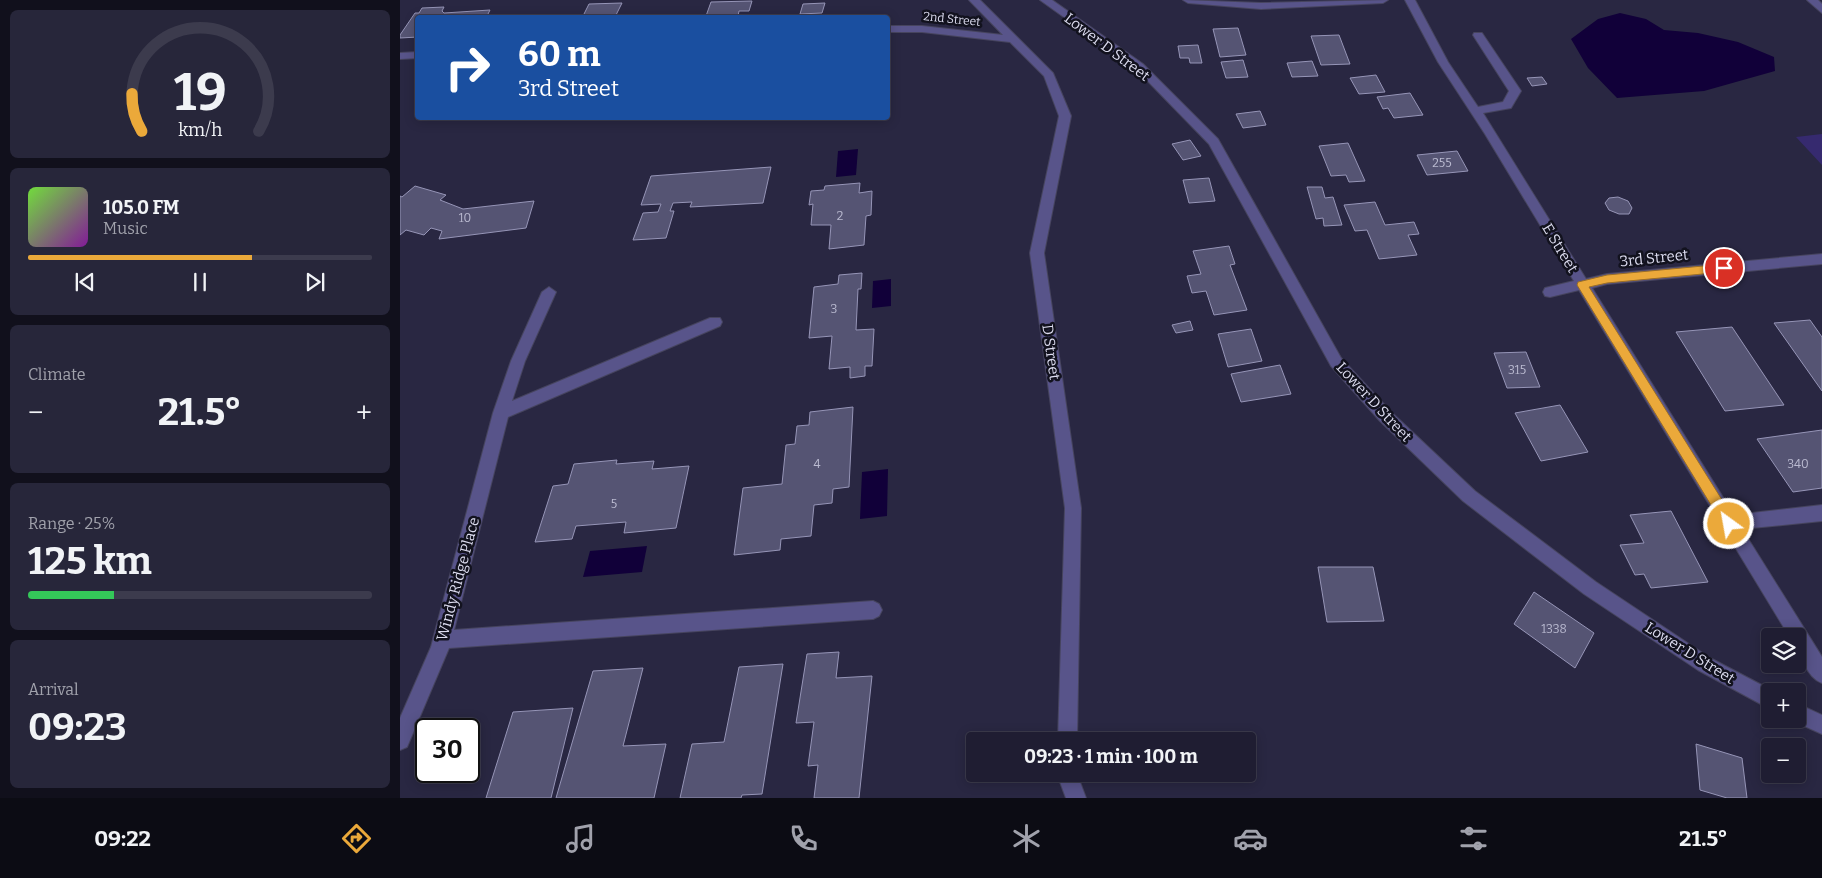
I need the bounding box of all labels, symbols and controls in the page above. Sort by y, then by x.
street label: 2nd Street [923,9,982,29]
street label: Lower D Street [1061,9,1154,85]
text: 60 m [518,33,601,75]
icon: right [435,35,500,100]
text: 19 [173,61,227,124]
text: 3rd Street [518,75,619,102]
text: km/h [178,119,222,141]
house number: 255 [1432,156,1452,170]
text: 105.0 FM [103,196,179,219]
house number: 2 [837,209,843,223]
house number: 10 [459,211,471,225]
text: Music [103,219,148,238]
street label: E Street [1538,220,1582,277]
street label: 3rd Street [1619,245,1690,271]
pin [1703,247,1745,289]
icon: arrive [1710,254,1738,282]
icon: previous [71,268,99,296]
icon: pause [186,268,214,296]
icon: next [301,268,329,296]
house number: 3 [831,302,838,316]
street label: D Street [1038,323,1064,382]
street label: Lower D Street [1333,359,1416,446]
house number: 315 [1508,363,1526,377]
text: Climate [28,365,86,384]
text: 21.5° [158,389,242,435]
text: − [28,396,43,429]
text: + [356,396,372,429]
house number: 4 [813,457,821,471]
house number: 340 [1787,457,1809,471]
house number: 5 [611,497,617,511]
position arrow [1702,497,1754,549]
text: Range · 25% [28,514,115,533]
street label: Windy Ridge Place [433,515,483,643]
text: 125 km [28,538,152,584]
street label: Lower D Street [1642,618,1739,688]
house number: 1338 [1541,622,1567,636]
map controls [1761,628,1806,783]
button: layers [1761,628,1806,673]
text: Arrival [28,680,79,699]
button: + [1761,683,1806,728]
text: 09:23 [28,704,127,750]
speed limit sign: 30 [415,718,480,783]
button: − [1761,738,1806,783]
text: 09:23 · 1 min · 100 m [1024,745,1198,768]
icon: directions [339,821,374,856]
icon: music [563,821,598,856]
icon: phone [786,821,821,856]
icon: climate [1009,821,1044,856]
icon: car [1233,821,1268,856]
icon: filters [1456,821,1491,856]
text: 09:22 [94,825,151,852]
text: 21.5° [1679,825,1728,852]

